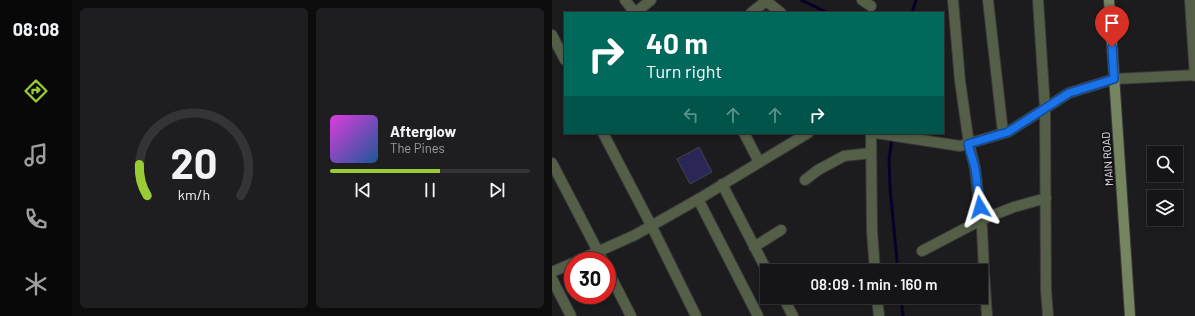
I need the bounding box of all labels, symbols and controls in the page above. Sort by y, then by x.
pin [1095,6,1129,47]
icon: arrive [1101,12,1123,34]
text: 08:08 [13,18,59,40]
text: 40 m [646,26,708,60]
icon: right [580,28,632,80]
text: Turn right [646,60,722,82]
icon: directions [22,77,50,105]
icon: left [680,104,702,126]
icon: ahead [722,104,744,126]
icon: ahead [764,104,786,126]
icon: right [806,104,828,126]
text: Afterglow [390,122,456,140]
street label: MAIN ROAD [1099,131,1115,186]
text: 20 [170,137,218,187]
text: The Pines [390,140,445,156]
icon: music [22,141,50,169]
map controls [1147,146,1183,226]
button: search [1147,146,1183,182]
icon: previous [352,179,374,201]
icon: pause [419,179,441,201]
icon: next [486,179,508,201]
text: km/h [178,186,210,203]
position arrow [959,186,1001,228]
button: layers [1147,190,1183,226]
icon: phone [22,205,50,233]
speed limit sign: 30 [564,252,616,304]
icon: climate [22,270,50,298]
text: 08:09 · 1 min · 160 m [811,275,937,293]

